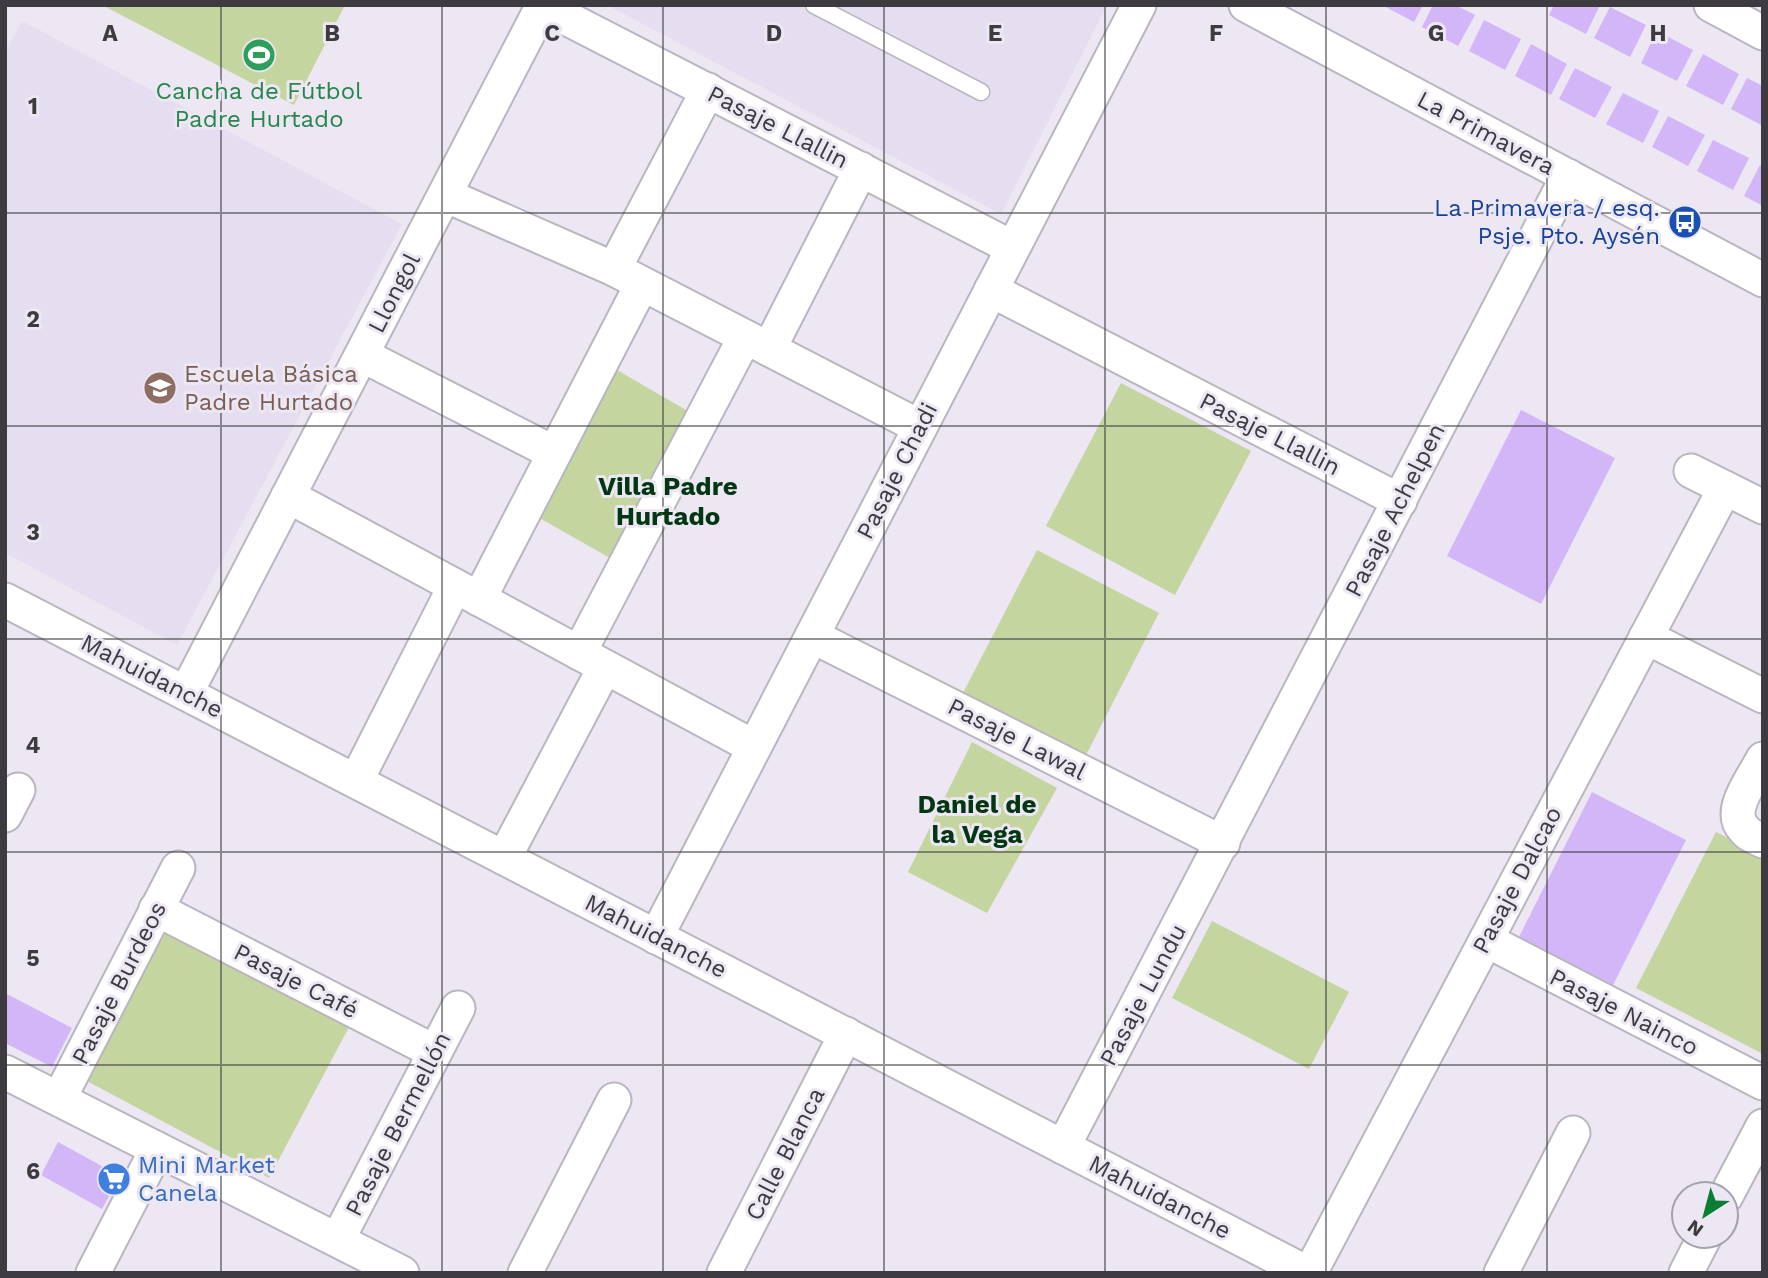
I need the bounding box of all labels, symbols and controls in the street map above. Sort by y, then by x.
text: A [102,20,118,47]
text: B [324,20,340,47]
text: C [544,20,560,47]
text: D [766,20,782,47]
text: E [988,20,1002,47]
text: F [1209,20,1223,47]
text: G [1428,20,1444,47]
text: H [1649,20,1667,47]
sports icon: Cancha de Fútbol Padre Hurtado [240,36,278,74]
place label: Cancha de Fútbol Padre Hurtado [156,77,363,133]
street label: Pasaje Llallin [703,80,853,174]
street label: La Primavera [1412,85,1560,181]
text: 1 [28,93,38,120]
place label: La Primavera / esq. Psje. Pto. Aysén [1434,194,1660,250]
bus stop icon: La Primavera / esq. Psje. Pto. Aysén [1666,203,1704,241]
street label: Llongol [362,248,426,337]
text: 2 [26,306,40,333]
place label: Escuela Básica Padre Hurtado [184,360,358,416]
school or university icon: Escuela Básica Padre Hurtado [141,369,179,407]
street label: Pasaje Llallin [1195,387,1345,481]
street label: Pasaje Chadi [851,398,943,544]
street label: Pasaje Achelpen [1339,419,1451,601]
district label: Villa Padre Hurtado [598,471,738,531]
text: 3 [26,519,40,546]
street label: Mahuidanche [76,628,228,724]
street label: Pasaje Lawal [943,692,1091,786]
text: 4 [26,732,41,759]
district label: Daniel de la Vega [917,789,1037,849]
street label: Pasaje Dalcao [1466,802,1568,958]
street label: Mahuidanche [580,888,732,984]
street label: Pasaje Burdeos [66,897,172,1069]
street label: Pasaje Lundu [1094,919,1192,1071]
street label: Pasaje Café [229,938,363,1024]
text: 5 [26,945,40,972]
street label: Pasaje Nainco [1545,963,1703,1061]
street label: Pasaje Bermellón [339,1027,457,1221]
street label: Calle Blanca [740,1083,830,1225]
street label: Mahuidanche [1084,1149,1236,1245]
place label: Mini Market Canela [138,1151,275,1207]
text: 6 [26,1158,40,1185]
supermarket icon: Mini Market Canela [95,1160,133,1198]
north arrow [1670,1180,1740,1250]
text: N [1683,1215,1708,1242]

